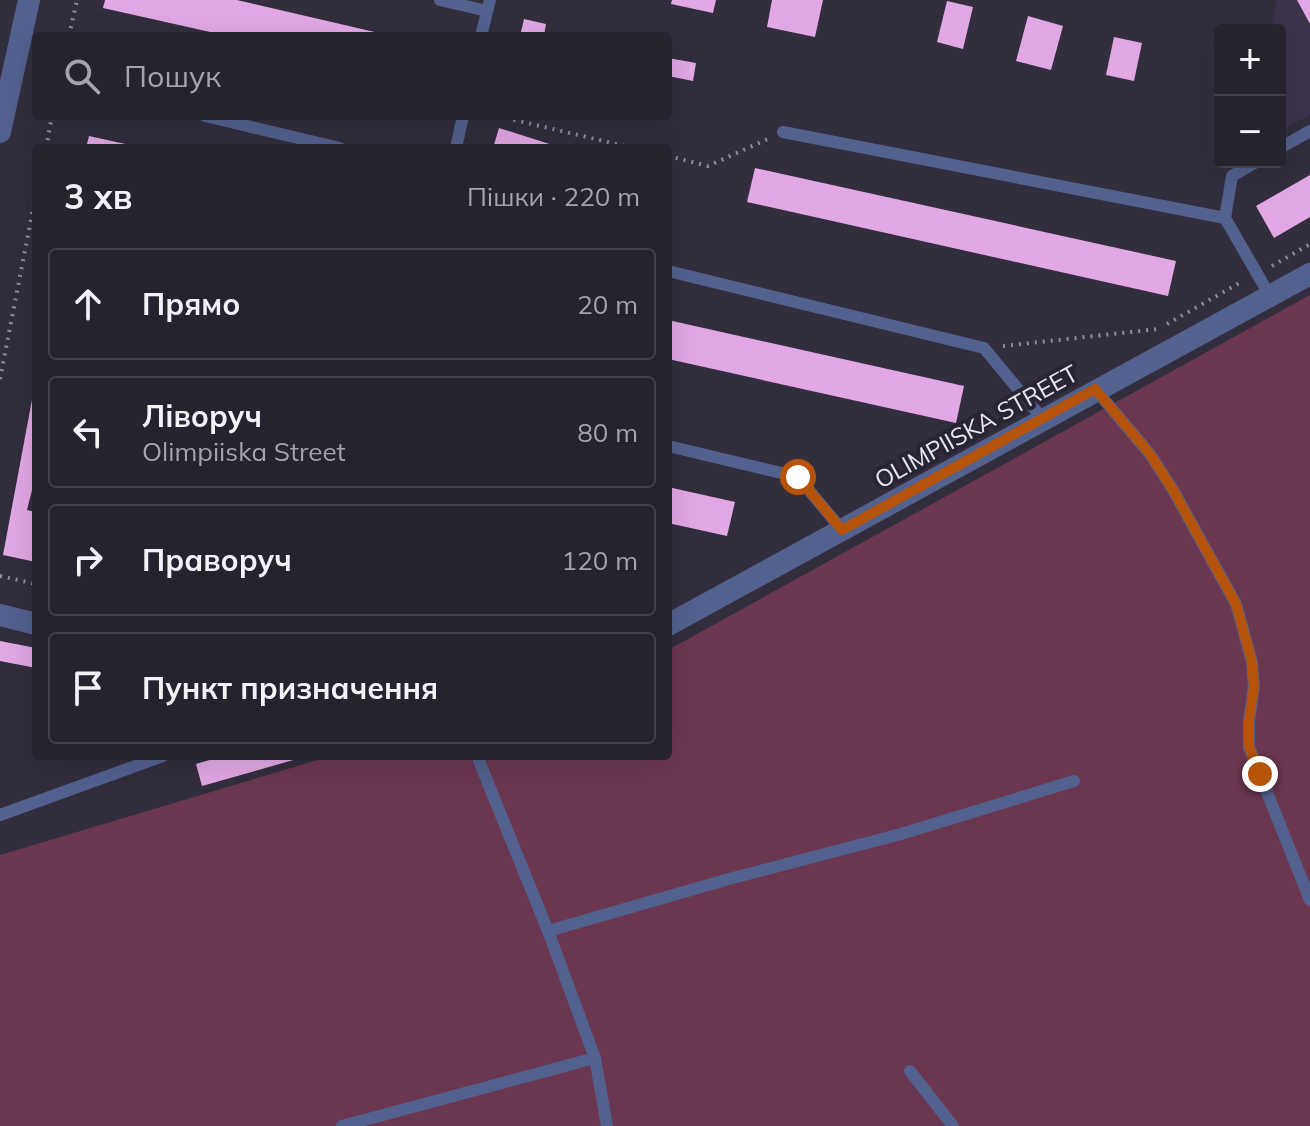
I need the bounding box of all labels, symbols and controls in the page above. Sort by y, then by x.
map controls [1214,24,1286,168]
button: + [1214,24,1286,96]
search box [32,32,672,120]
icon: search [60,54,104,98]
text: Пошук [124,57,221,95]
button: − [1214,96,1286,168]
text: 3 хв [64,175,133,218]
text: Пішки · 220 m [467,180,640,213]
icon: ahead [66,282,110,326]
text: Прямо [142,285,240,323]
text: 20 m [577,288,638,321]
street label: OLIMPIISKA STREET [869,357,1083,494]
text: Ліворуч [142,397,262,435]
icon: left [66,410,110,454]
text: 80 m [577,416,638,449]
text: Olimpiiska Street [142,435,346,468]
route start [780,459,816,495]
icon: right [66,538,110,582]
text: Праворуч [142,541,292,579]
text: 120 m [562,544,638,577]
icon: arrive [66,666,110,710]
text: Пункт призначення [142,669,438,707]
route end [1242,756,1278,792]

